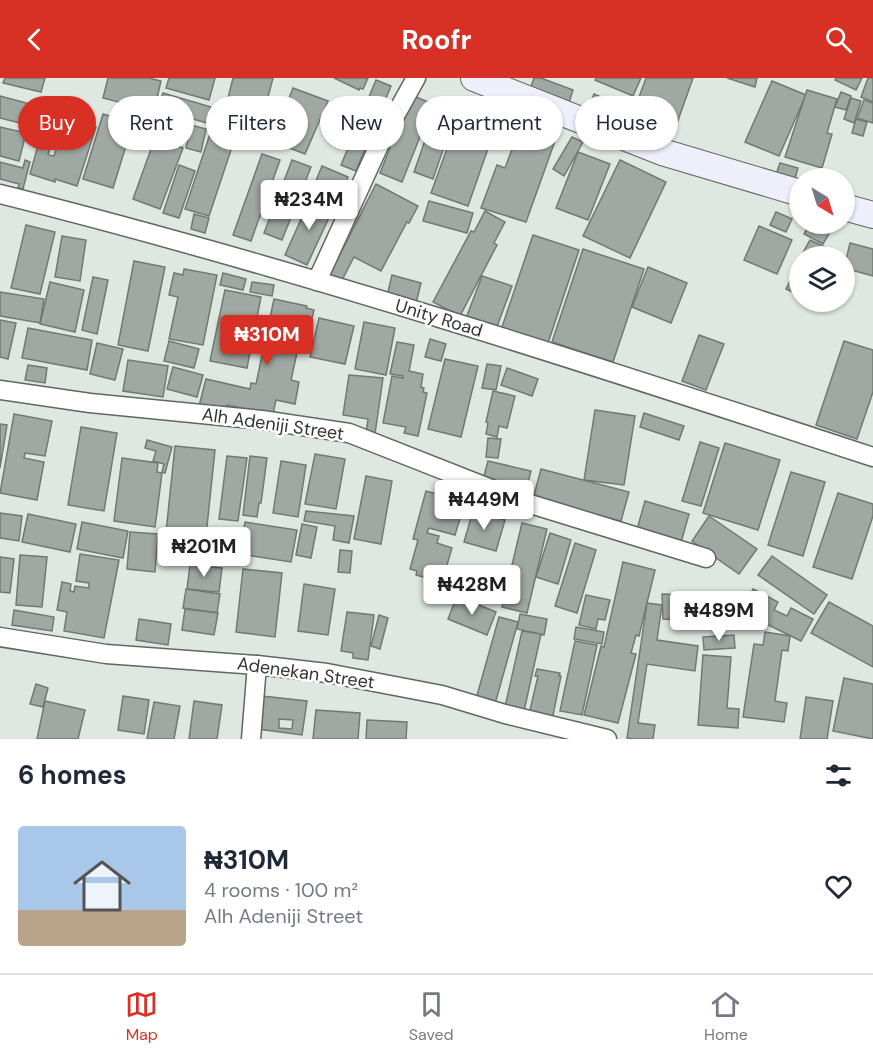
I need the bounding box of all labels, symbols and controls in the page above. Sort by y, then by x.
text: Roofr [401,22,472,57]
icon: back [18,23,51,56]
icon: search [822,23,855,56]
chip: Buy [18,96,96,150]
chip: Rent [108,96,194,150]
chip: Filters [206,96,308,150]
chip: New [320,96,404,150]
chip: Apartment [416,96,563,150]
chip: House [575,96,678,150]
north arrow [789,168,855,234]
map controls [789,168,855,312]
pin: ₦234M [267,180,351,231]
text: ₦234M [275,186,343,212]
button: layers [789,246,855,312]
street label: Unity Road [392,293,486,343]
pin: ₦310M [225,315,309,366]
text: ₦310M [234,321,300,347]
street label: Alh Adeniji Street [200,402,346,446]
pin: ₦449M [442,480,526,531]
text: ₦449M [449,486,519,512]
pin: ₦201M [162,527,246,578]
text: ₦201M [172,533,236,559]
pin: ₦428M [430,565,514,616]
text: ₦428M [437,571,507,597]
pin: ₦489M [677,591,761,642]
text: ₦489M [684,597,754,623]
street label: Adenekan Street [236,651,376,695]
text: 6 homes [18,758,126,792]
icon: filters [822,759,855,792]
text: ₦310M [204,843,289,877]
icon: home [66,850,138,922]
icon: heart [822,870,855,903]
text: 4 rooms · 100 m² [204,877,358,903]
text: Alh Adeniji Street [204,903,363,929]
tab: Map [125,988,158,1045]
tab: Saved [409,988,454,1045]
tab: Home [704,988,748,1045]

